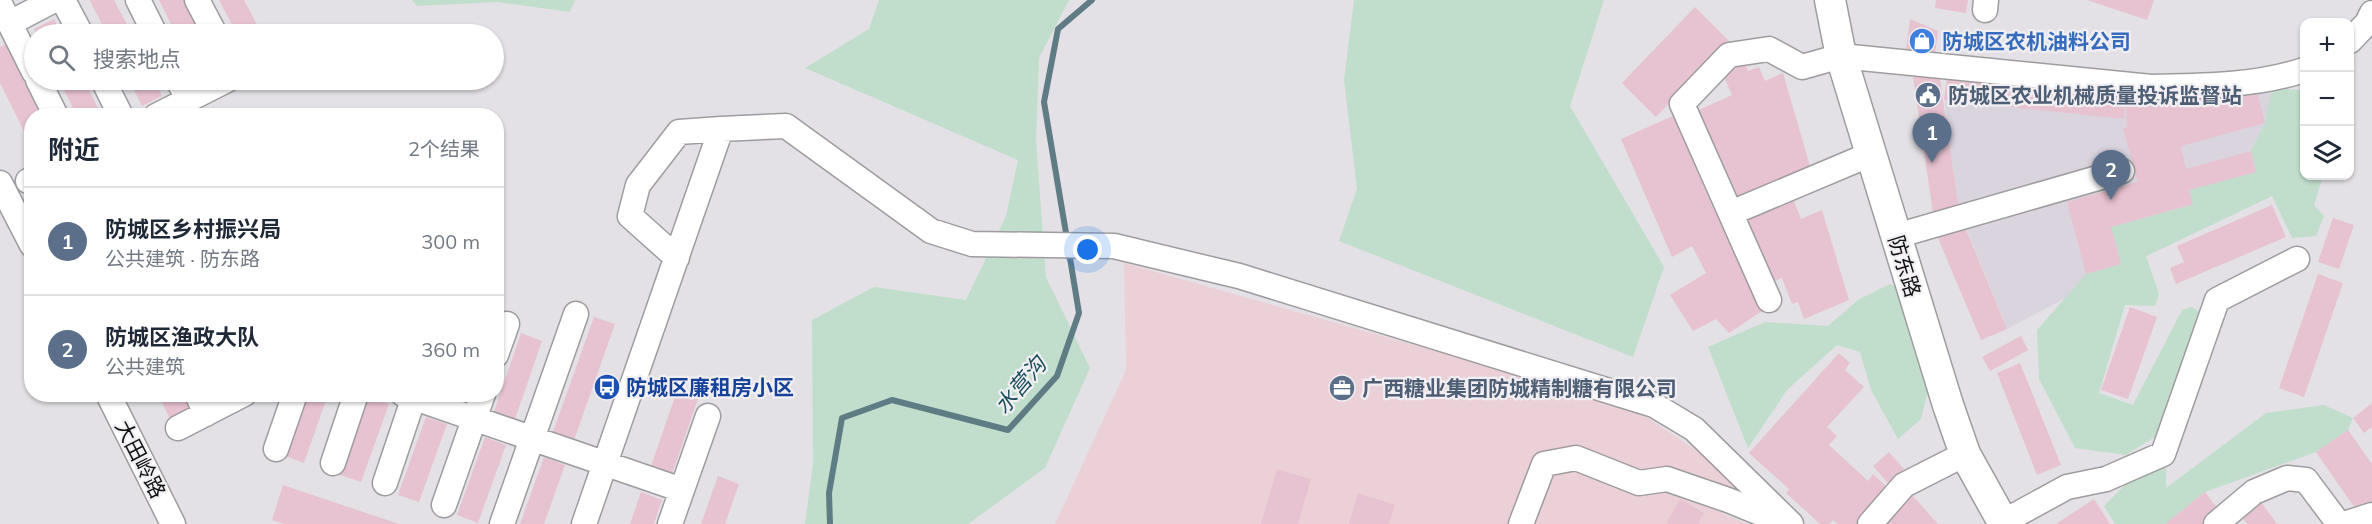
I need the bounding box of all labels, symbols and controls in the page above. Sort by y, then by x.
map controls [2300,18,2354,180]
button: + [2300,18,2354,72]
search box [24,24,504,90]
shop icon: 防城区农机油料公司 [1907,26,1937,56]
place label: 防城区农机油料公司 [1942,28,2131,54]
icon: search [45,41,78,74]
text: 搜索地点 [93,45,181,73]
button: − [2300,72,2354,126]
public building icon: 防城区农业机械质量投诉监督站 [1913,80,1943,110]
place label: 防城区农业机械质量投诉监督站 [1948,82,2242,108]
pin: 1 [1912,114,1952,163]
button: layers [2300,126,2354,180]
text: 附近 [48,133,100,166]
text: 2个结果 [408,136,480,161]
pin: 2 [2092,150,2130,200]
text: 防城区乡村振兴局 [105,215,281,243]
text: 1 [62,229,74,254]
text: 300 m [421,229,480,254]
street label: 防东路 [1883,232,1927,300]
your location [1073,235,1102,264]
text: 公共建筑 · 防东路 [105,246,260,271]
text: 防城区渔政大队 [105,323,259,351]
text: 2 [62,337,74,362]
text: 360 m [421,337,480,362]
water label: 水营沟 [988,349,1053,419]
text: 公共建筑 [105,354,185,379]
bus stop icon: 防城区廉租房小区 [592,372,622,402]
office icon: 广西糖业集团防城精制糖有限公司 [1327,373,1357,403]
place label: 防城区廉租房小区 [626,374,794,400]
place label: 广西糖业集团防城精制糖有限公司 [1362,375,1677,401]
street label: 大田岭路 [110,416,172,502]

